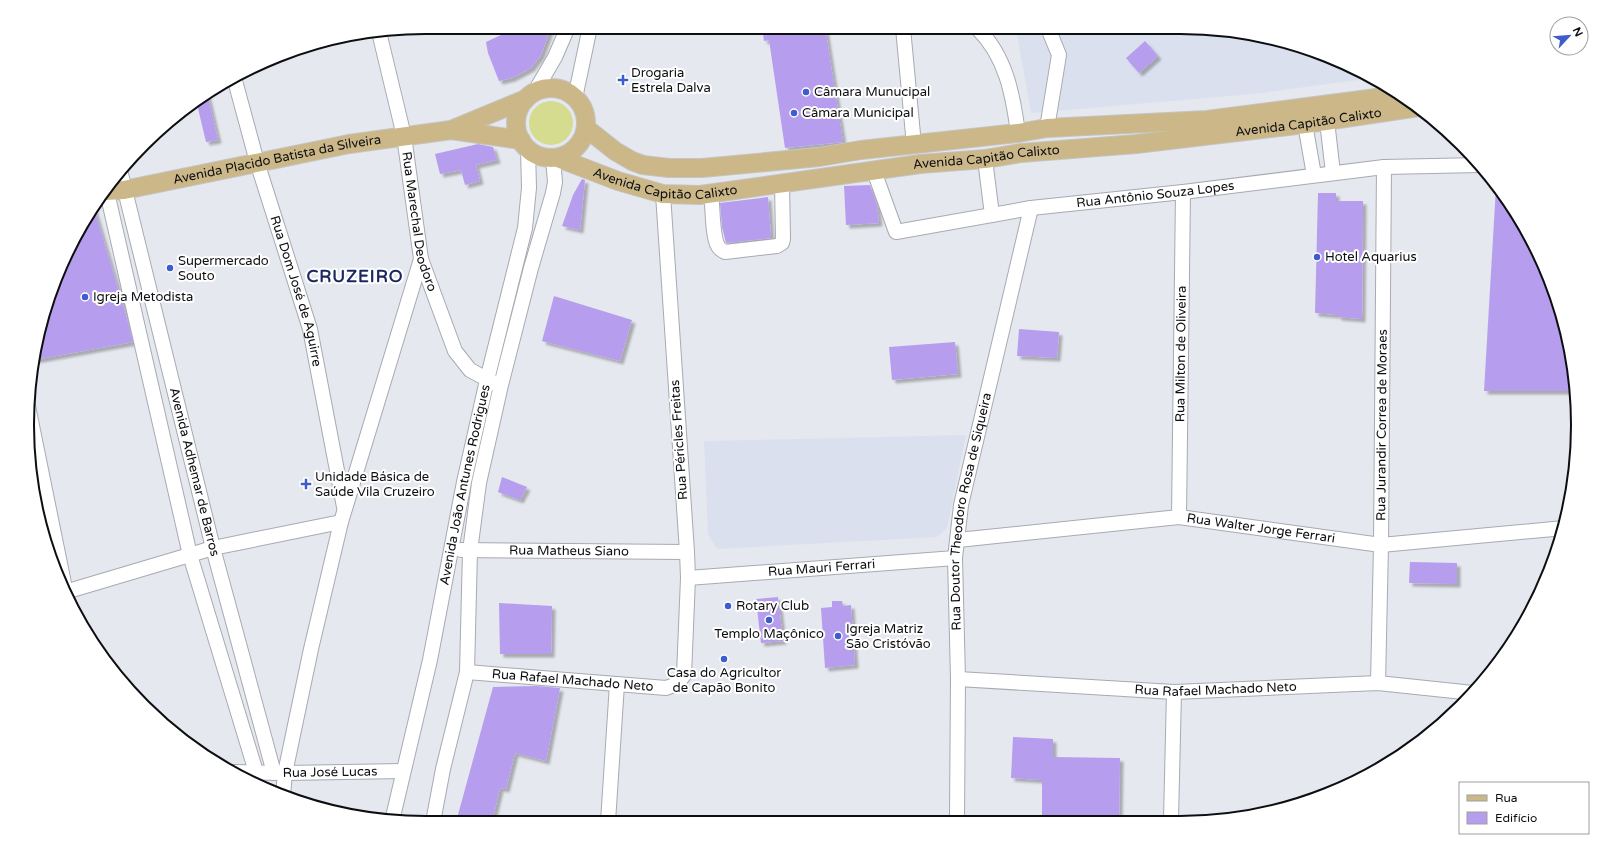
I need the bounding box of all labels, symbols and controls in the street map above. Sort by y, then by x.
north arrow [1549,16,1589,56]
text: N [1570,25,1585,39]
place label: Drogaria Estrela Dalva [631,65,711,96]
marker: Drogaria Estrela Dalva [618,75,628,85]
place label: Câmara Munucipal [814,84,930,100]
marker: Câmara Munucipal [801,87,811,97]
place label: Câmara Municipal [802,105,914,121]
street label: Avenida Capitão Calixto [1234,105,1383,140]
marker: Câmara Municipal [789,108,799,118]
street label: Avenida Placido Batista da Silveira [172,132,382,188]
street label: Avenida Capitão Calixto [912,142,1060,173]
street label: Rua Marechal Deodoro [398,151,440,294]
street label: Avenida Capitão Calixto [591,164,739,203]
street label: Rua Antônio Souza Lopes [1076,178,1235,211]
street label: Rua Dom José de Aguirre [267,214,325,368]
place label: Hotel Aquarius [1325,249,1417,265]
marker: Hotel Aquarius [1312,252,1322,262]
place label: Supermercado Souto [178,253,269,284]
marker: Supermercado Souto [165,263,175,273]
district label: CRUZEIRO [306,266,404,287]
street label: Rua Milton de Oliveira [1172,286,1190,422]
place label: Igreja Metodista [93,289,193,305]
marker: Igreja Metodista [80,292,90,302]
street label: Rua Jurandir Correa de Moraes [1373,329,1391,521]
street label: Rua Péricles Freitas [667,379,691,501]
street label: Avenida João Antunes Rodrigues [436,383,494,587]
street label: Avenida Adhemar de Barros [166,386,223,558]
street label: Rua Doutor Theodoro Rosa de Siqueira [947,391,995,631]
place label: Unidade Básica de Saúde Vila Cruzeiro [315,469,435,500]
marker: Unidade Básica de Saúde Vila Cruzeiro [300,478,312,490]
street label: Rua Walter Jorge Ferrari [1186,510,1336,547]
street label: Rua Matheus Siano [509,542,629,559]
street label: Rua Mauri Ferrari [767,556,876,580]
place label: Rotary Club [736,598,809,614]
marker: Rotary Club [723,601,733,611]
marker: Templo Maçônico [764,615,774,625]
place label: Igreja Matriz São Cristóvão [846,621,931,652]
place label: Templo Maçônico [714,626,824,642]
marker: Igreja Matriz São Cristóvão [833,631,843,641]
marker: Casa do Agricultor de Capão Bonito [719,654,729,664]
place label: Casa do Agricultor de Capão Bonito [667,665,781,696]
street label: Rua Rafael Machado Neto [491,666,654,695]
street label: Rua Rafael Machado Neto [1134,679,1297,700]
street label: Rua José Lucas [282,763,378,781]
legend [1459,782,1589,834]
text: Rua [1495,791,1518,805]
text: Edifício [1495,811,1537,825]

